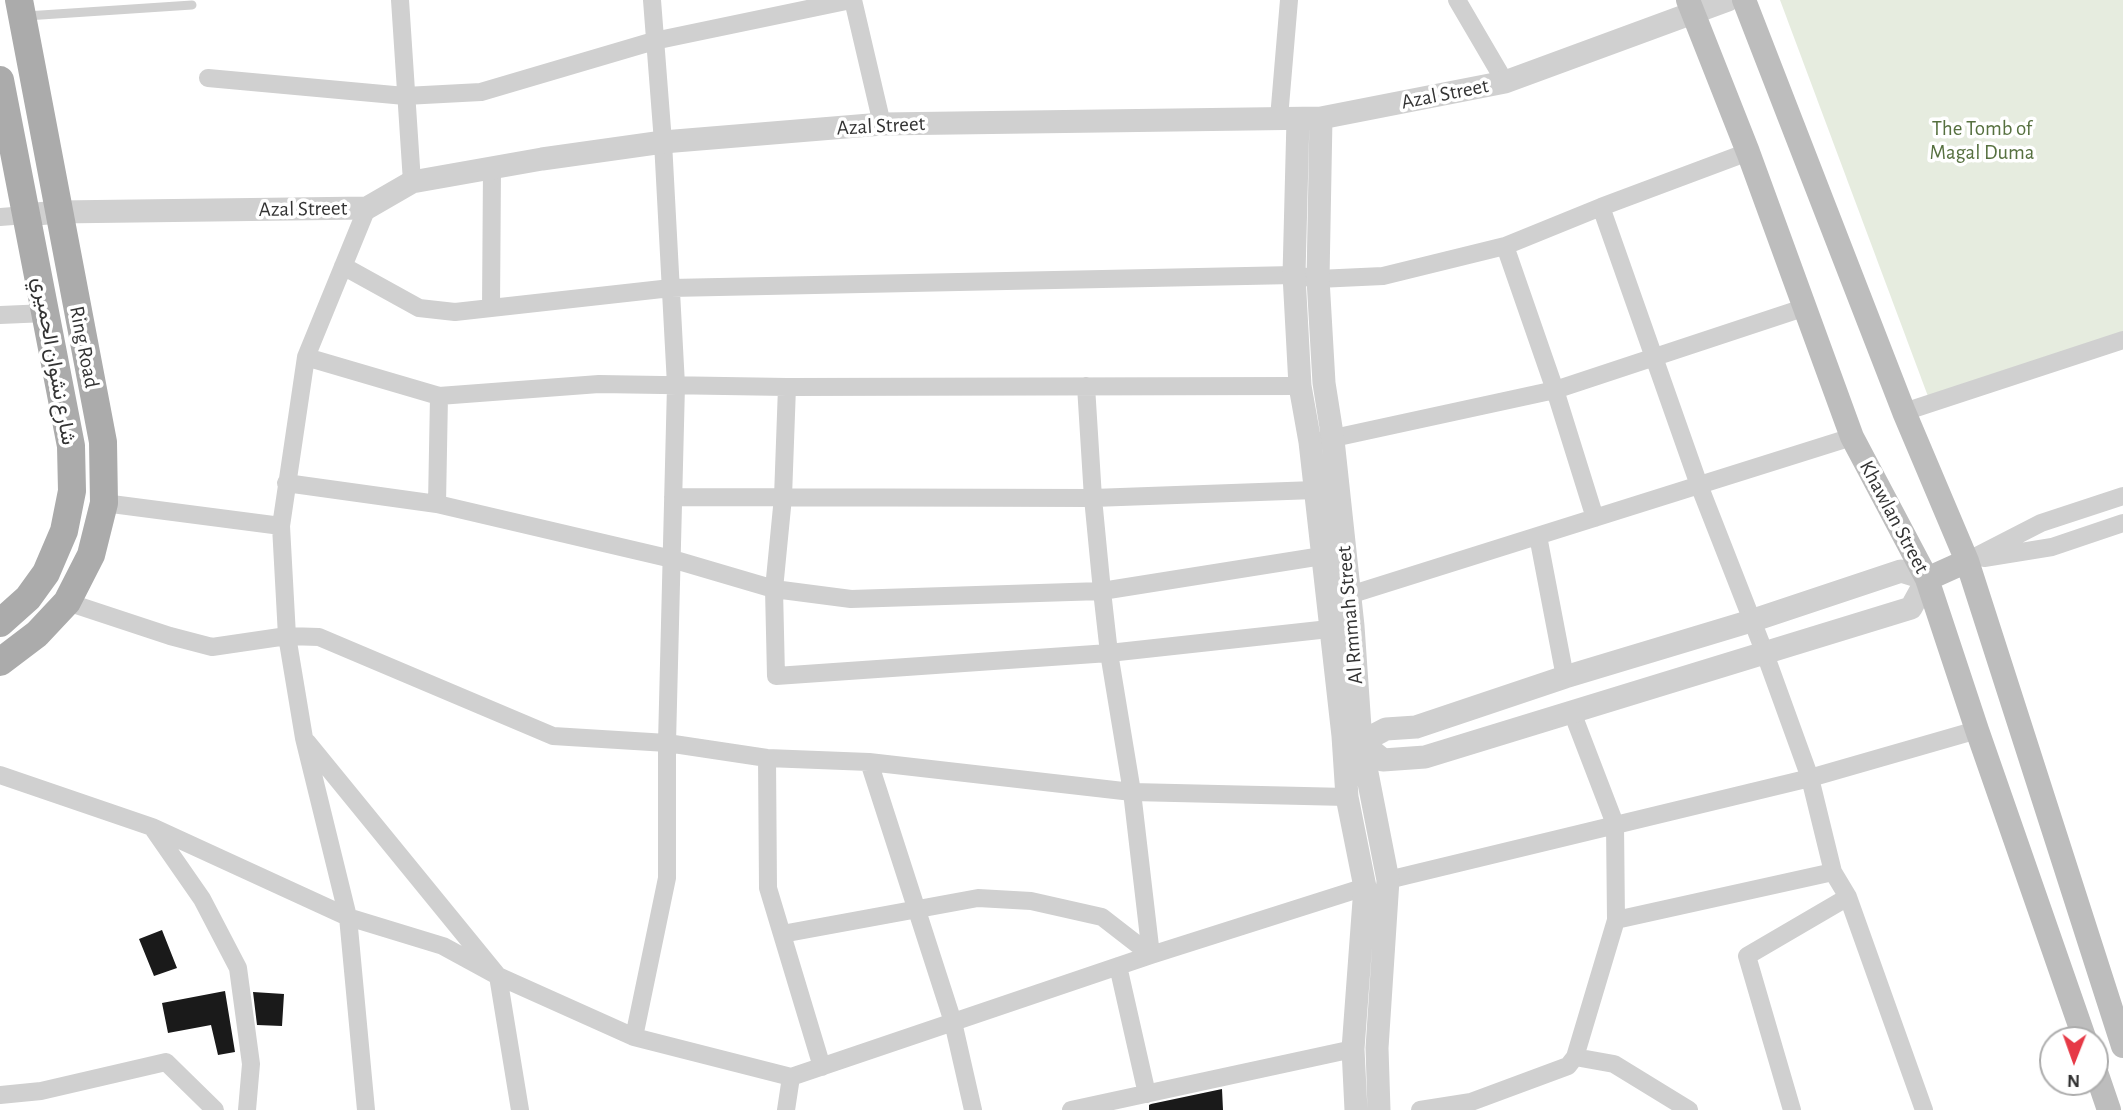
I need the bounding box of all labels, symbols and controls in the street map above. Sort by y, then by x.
street label: Azal Street [1399,73,1491,115]
street label: Azal Street [836,111,926,141]
park label: The Tomb of Magal Duma [1930,116,2034,166]
street label: Azal Street [258,196,348,222]
street label: شارع نشوان الحميري [27,275,81,447]
street label: Ring Road [64,304,104,390]
street label: Khawlan Street [1854,456,1934,578]
street label: Al Rmmah Street [1331,545,1369,685]
north arrow [2039,1026,2109,1096]
text: N [2067,1071,2080,1090]

